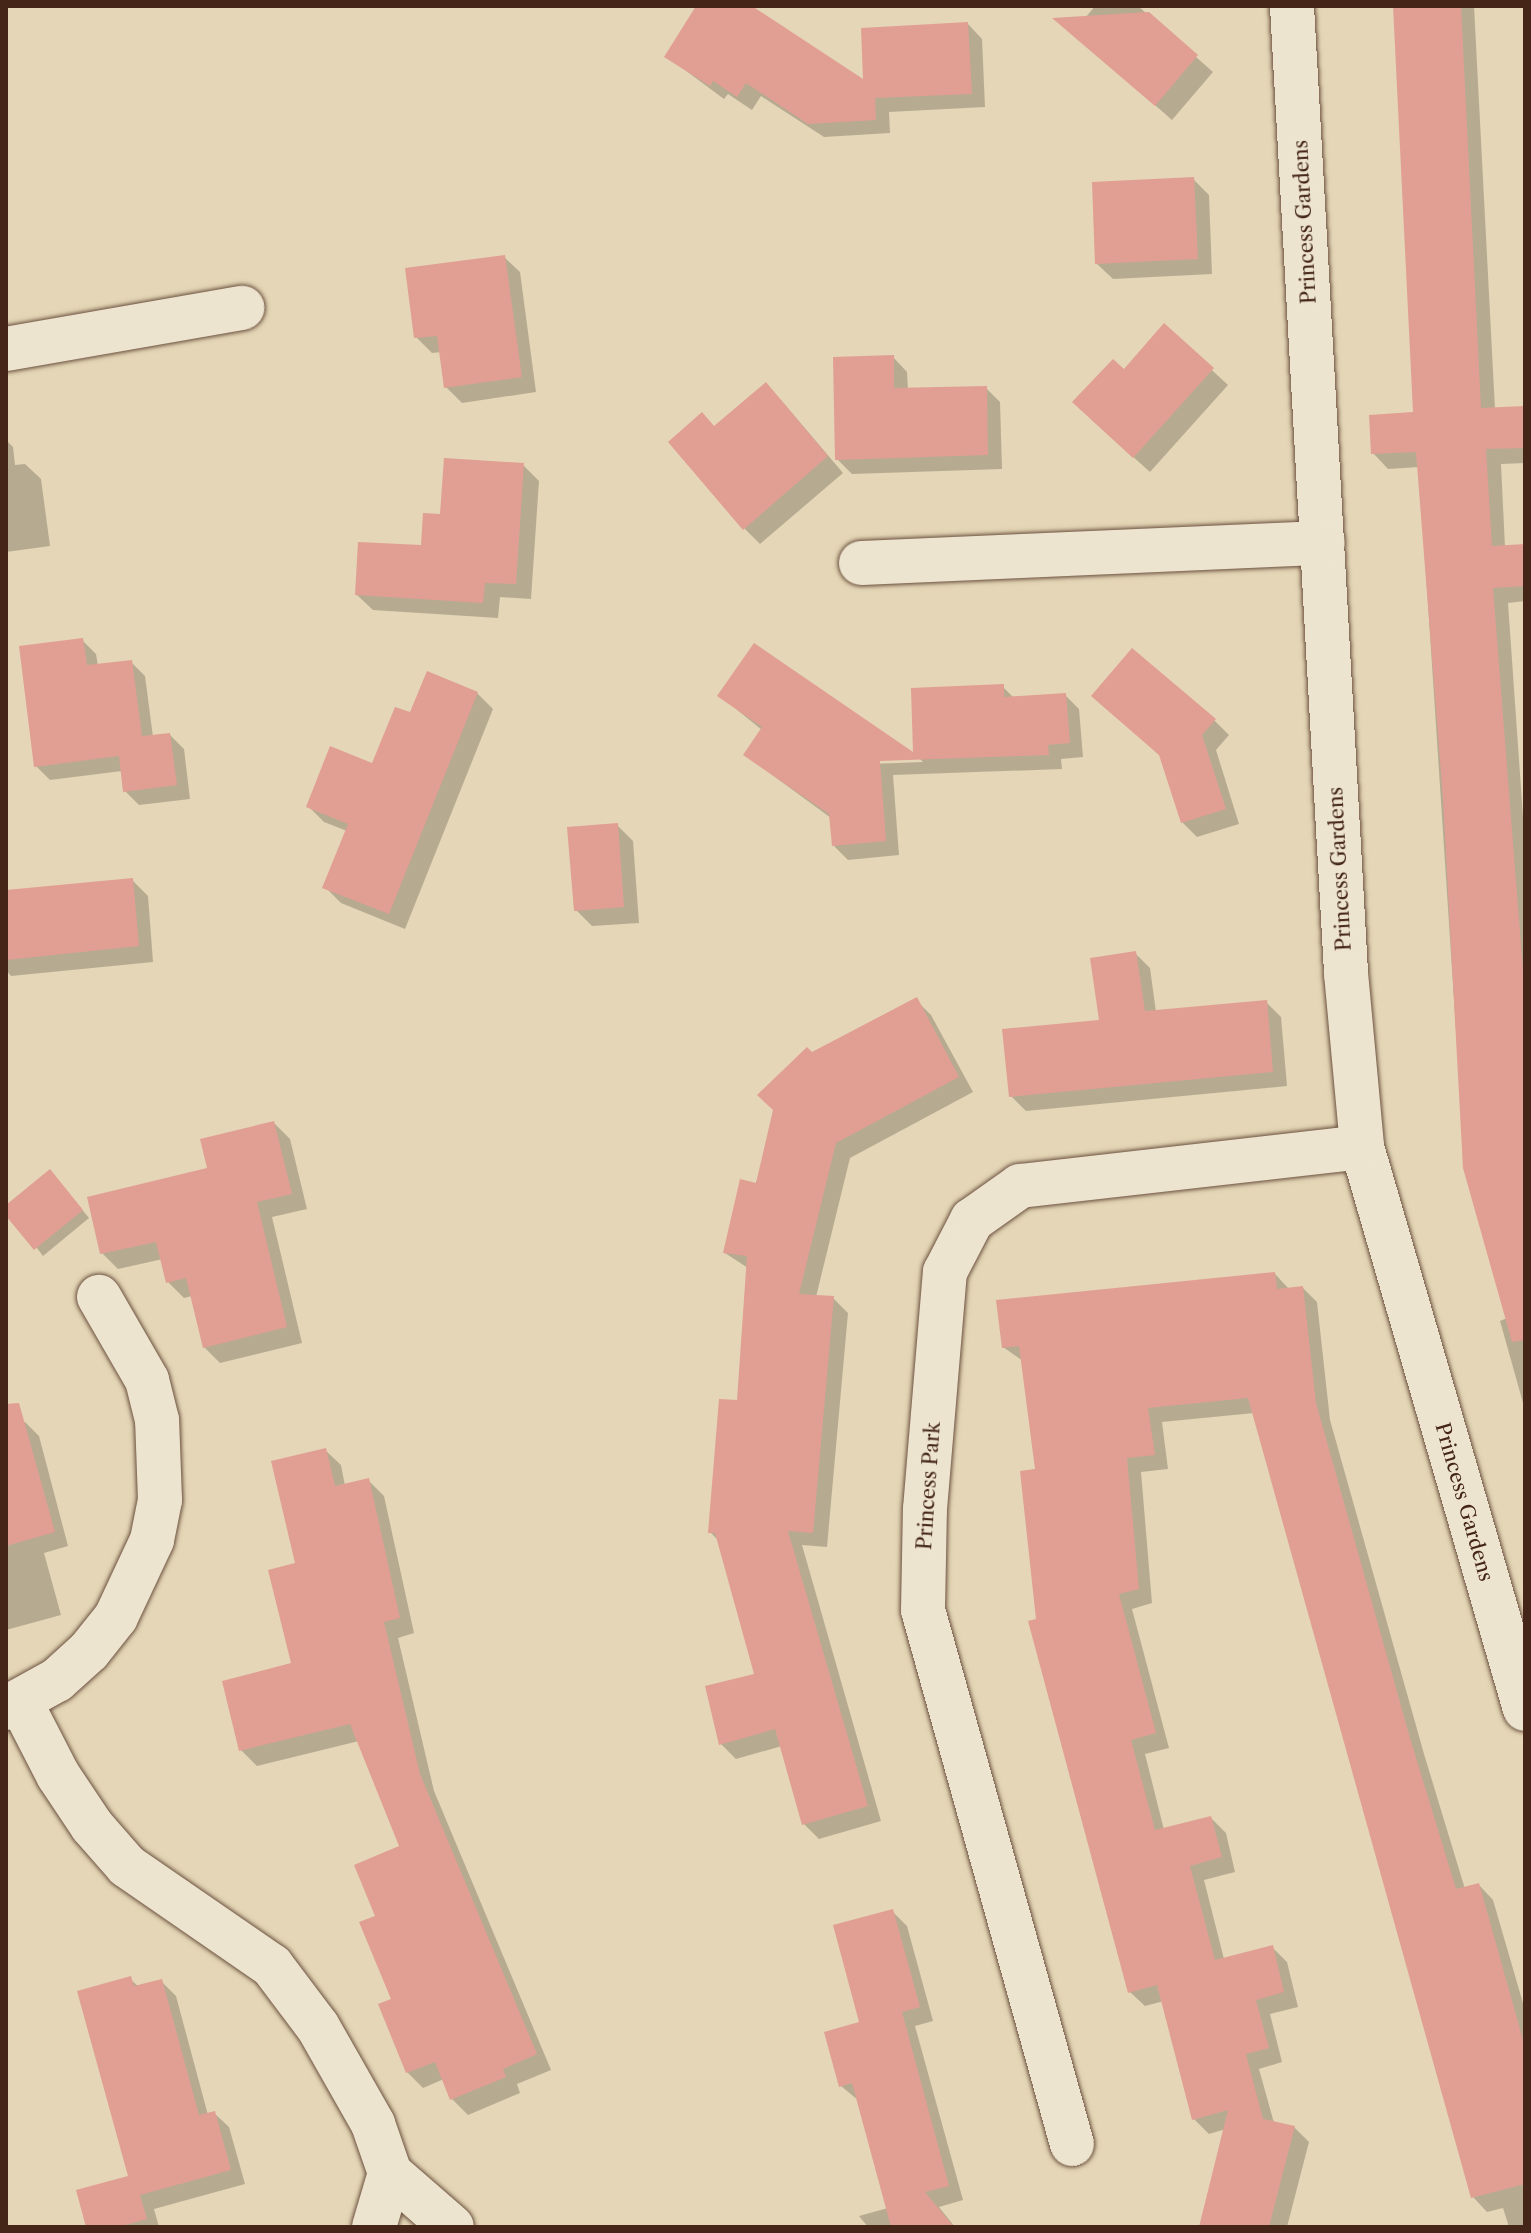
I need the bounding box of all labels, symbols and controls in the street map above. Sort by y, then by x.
street label: Princess Gardens [1289,139,1321,305]
street label: Princess Gardens [1324,786,1356,952]
street label: Princess Gardens [1430,1420,1498,1584]
street label: Princess Park [913,1421,945,1551]

